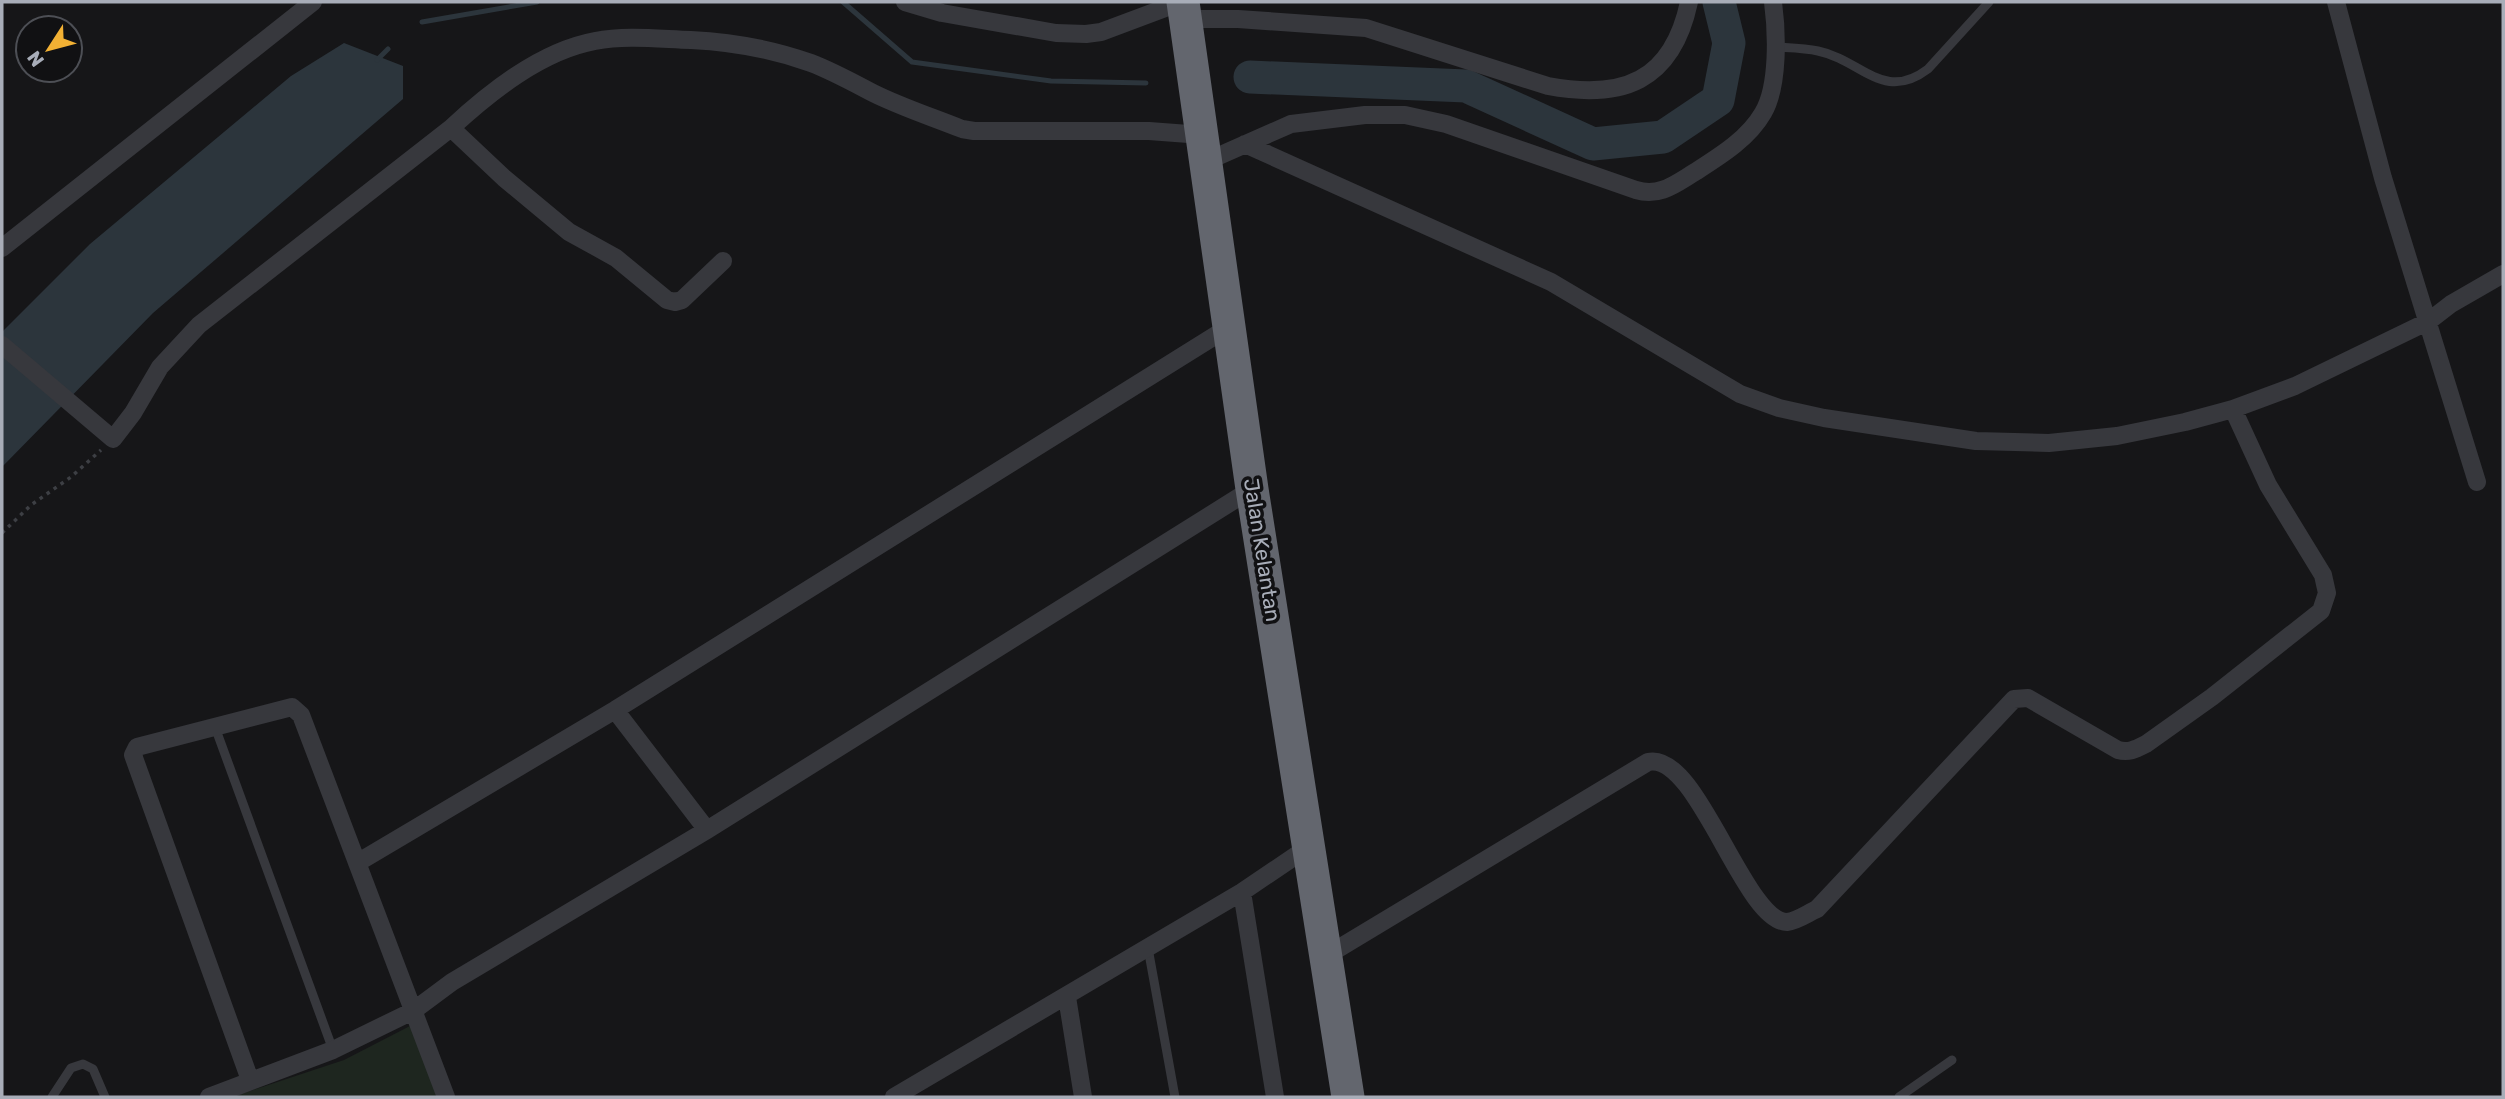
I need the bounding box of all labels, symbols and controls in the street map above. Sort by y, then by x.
north arrow [14,14,84,84]
text: N [22,46,49,71]
street label: Jalan Kelantan [1239,476,1286,623]

